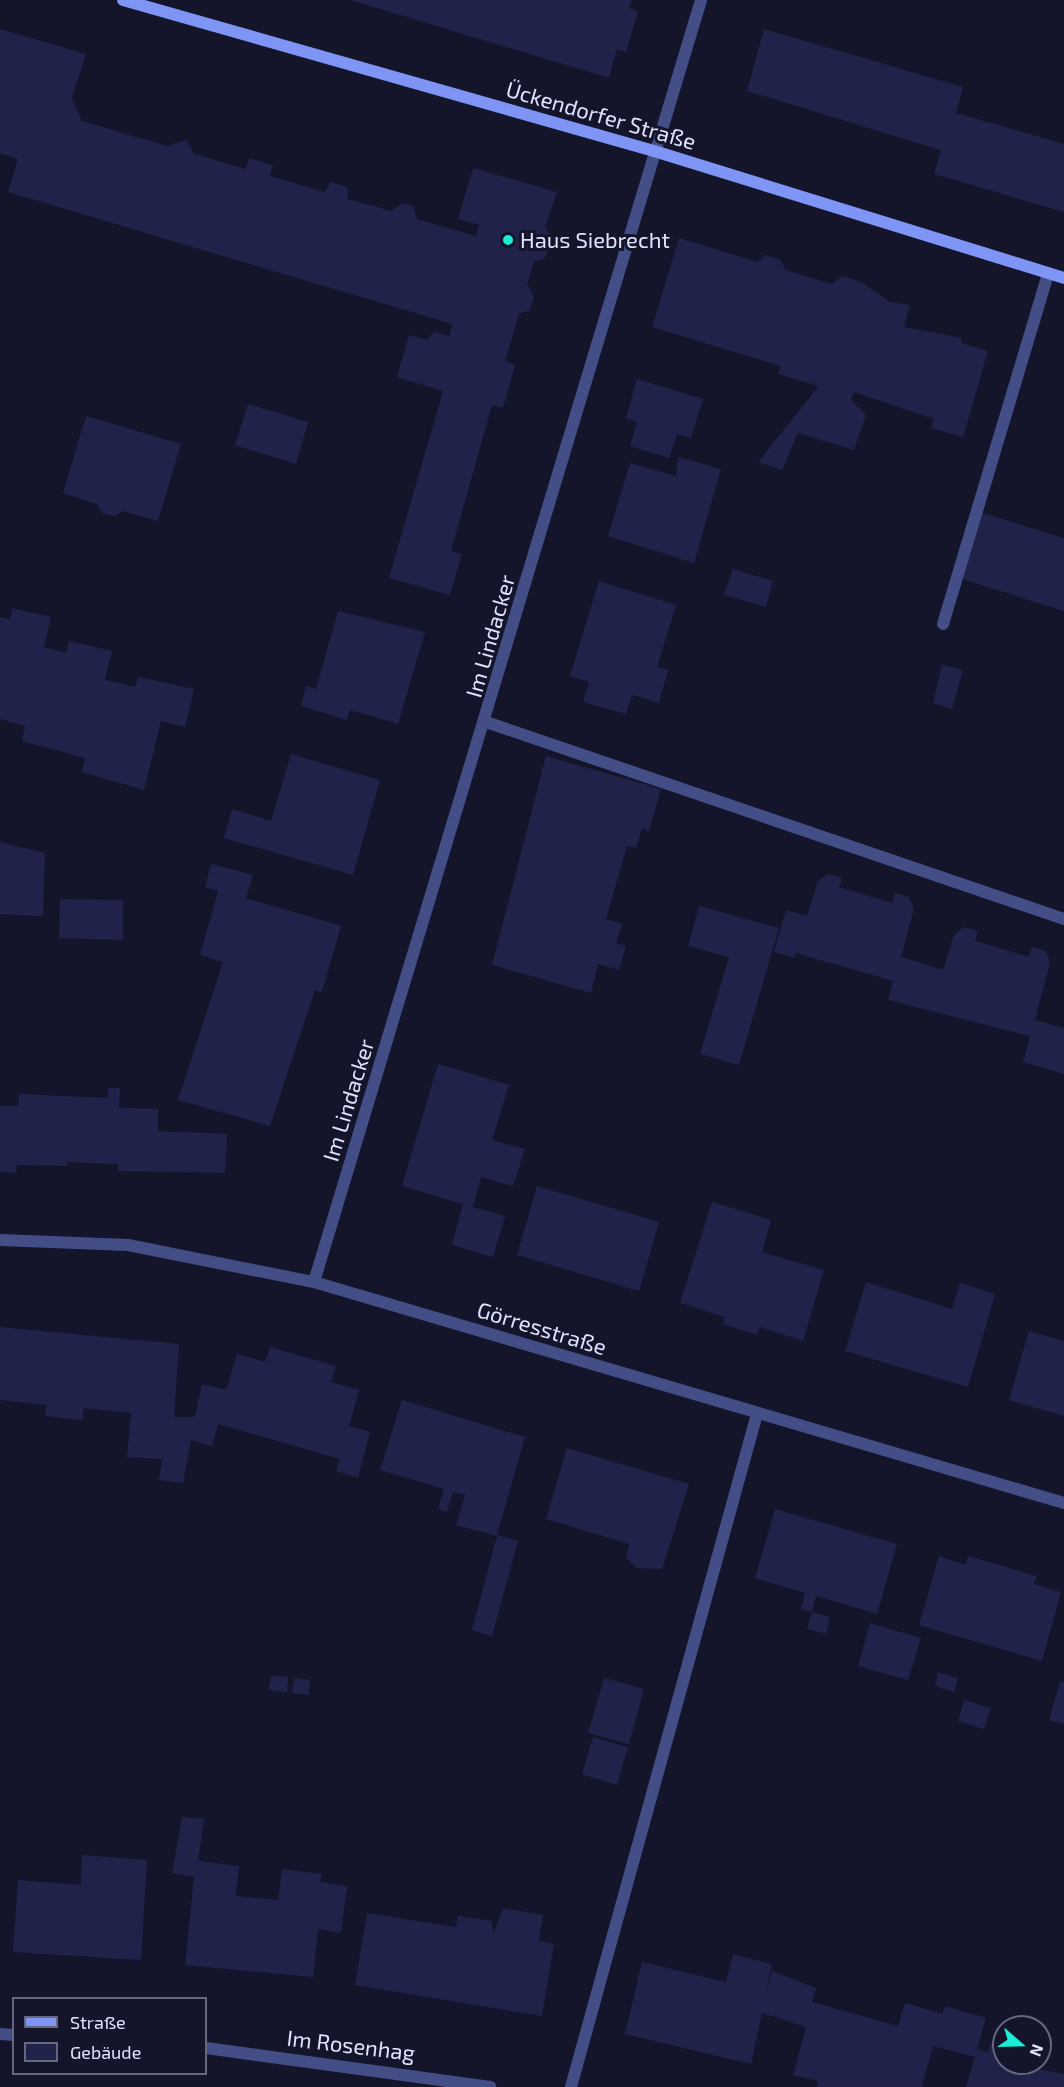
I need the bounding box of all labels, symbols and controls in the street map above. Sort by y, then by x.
street label: Ückendorfer Straße [503,75,699,155]
place label: Haus Siebrecht [520,227,670,253]
marker: Haus Siebrecht [501,233,515,247]
street label: Im Lindacker [460,572,520,700]
street label: Im Lindacker [317,1036,379,1164]
street label: Görresstraße [474,1296,610,1360]
legend [12,1997,207,2075]
text: Straße [70,2011,126,2033]
north arrow [992,2015,1052,2075]
street label: Im Rosenhag [285,2024,417,2066]
text: Gebäude [70,2041,141,2063]
text: N [1027,2042,1048,2059]

